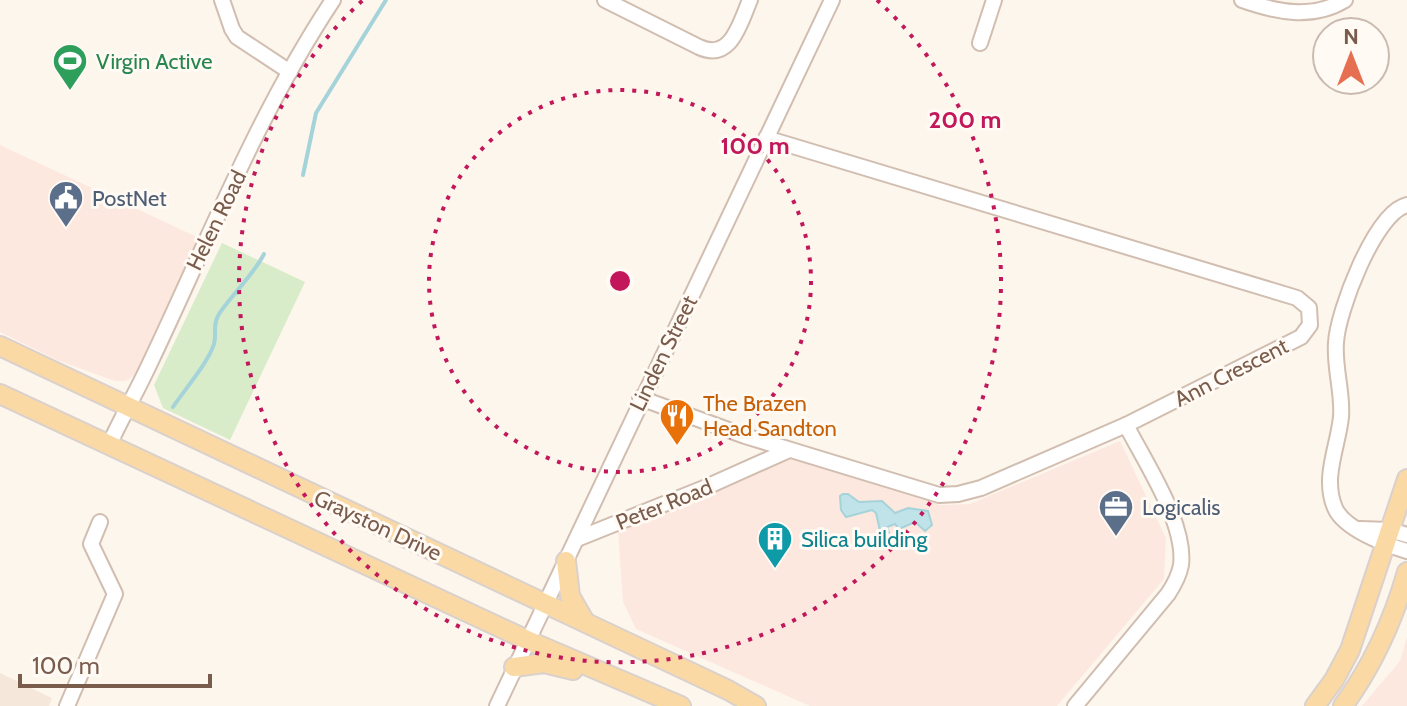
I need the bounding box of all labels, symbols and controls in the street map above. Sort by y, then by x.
north arrow [1311,16,1391,96]
text: N [1343,23,1359,50]
sports icon: Virgin Active [51,42,89,92]
place label: Virgin Active [96,48,212,75]
text: 200 m [929,105,1001,134]
text: 100 m [720,131,790,160]
street label: Helen Road [181,166,252,275]
public building icon: PostNet [47,179,85,229]
place label: PostNet [92,185,167,212]
centre of rings [606,267,634,295]
street label: Linden Street [624,290,703,415]
street label: Ann Crescent [1170,332,1293,413]
place label: The Brazen Head Sandton [703,390,837,442]
restaurant icon: The Brazen Head Sandton [658,397,696,447]
street label: Peter Road [612,473,716,536]
street label: Grayston Drive [310,484,446,567]
office icon: Logicalis [1097,488,1135,538]
place label: Logicalis [1142,494,1220,521]
building icon: Silica building [756,520,794,570]
place label: Silica building [801,526,928,553]
scale bar [20,638,210,688]
text: 100 m [32,651,100,680]

